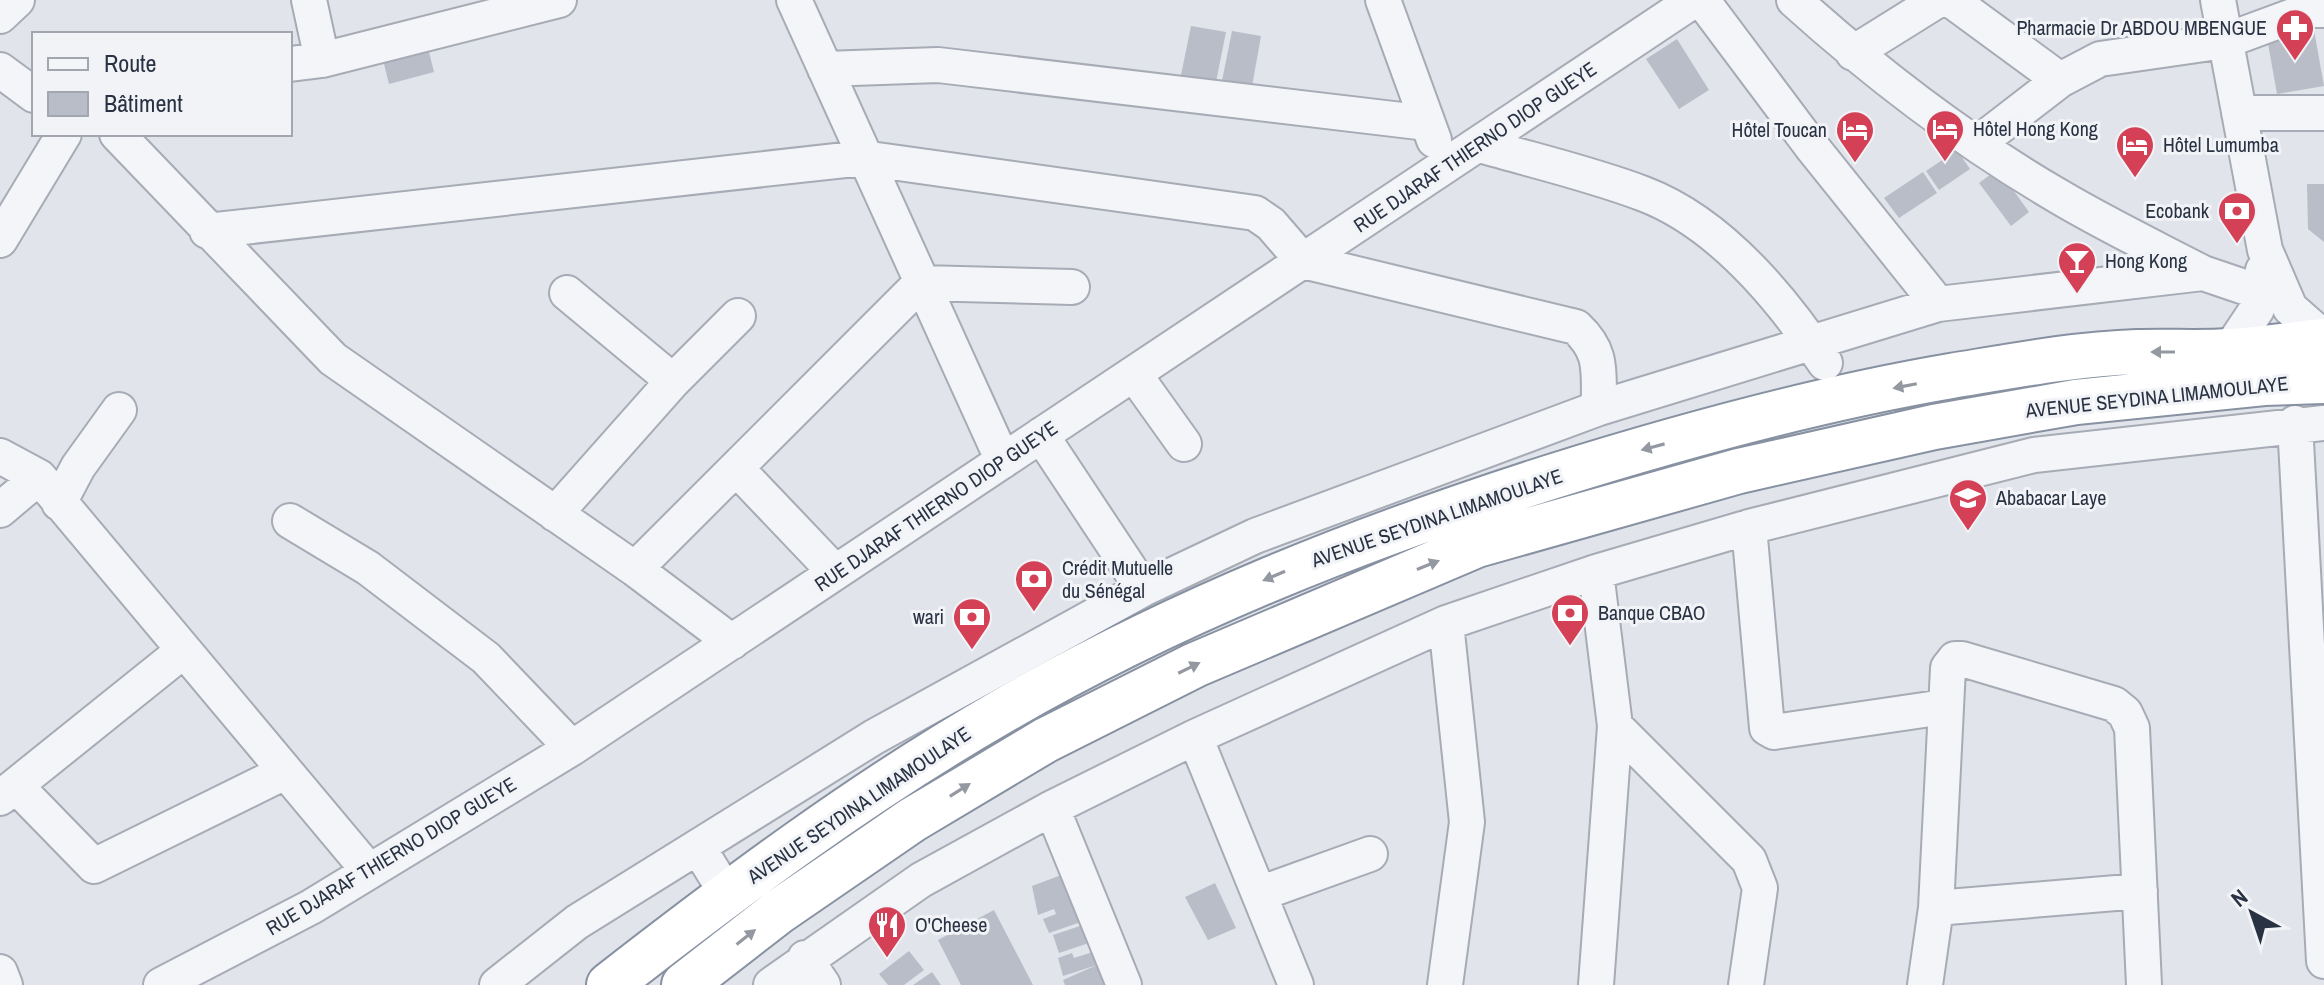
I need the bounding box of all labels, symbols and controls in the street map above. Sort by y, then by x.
pharmacy icon: Pharmacie Dr ABDOU MBENGUE [2274,7,2316,62]
place label: Pharmacie Dr ABDOU MBENGUE [2016,14,2267,41]
legend [32,32,292,136]
text: Route [104,47,157,79]
street label: RUE DJARAF THIERNO DIOP GUEYE [1348,55,1601,238]
text: Bâtiment [104,87,183,119]
hotel icon: Hôtel Hong Kong [1924,108,1966,163]
hotel icon: Hôtel Toucan [1834,109,1876,164]
place label: Hôtel Hong Kong [1973,115,2098,142]
place label: Hôtel Toucan [1732,116,1827,143]
hotel icon: Hôtel Lumumba [2114,124,2156,179]
place label: Hôtel Lumumba [2163,131,2279,158]
bank icon: Ecobank [2216,190,2258,245]
place label: Ecobank [2145,197,2210,224]
bar icon: Hong Kong [2056,240,2098,295]
place label: Hong Kong [2105,247,2187,274]
one-way arrow [2150,346,2175,358]
street label: AVENUE SEYDINA LIMAMOULAYE [2023,369,2290,424]
one-way arrow [1892,380,1917,392]
street label: RUE DJARAF THIERNO DIOP GUEYE [809,414,1062,597]
one-way arrow [1640,441,1664,454]
street label: AVENUE SEYDINA LIMAMOULAYE [1307,462,1566,574]
school or university icon: Ababacar Laye [1947,477,1989,532]
place label: Ababacar Laye [1995,484,2106,511]
place label: Crédit Mutuelle du Sénégal [1062,554,1173,604]
bank icon: Crédit Mutuelle du Sénégal [1013,558,1055,613]
one-way arrow [1416,558,1440,571]
one-way arrow [1263,570,1286,583]
bank icon: Banque CBAO [1549,592,1591,647]
bank icon: wari [951,596,993,651]
place label: Banque CBAO [1598,599,1706,626]
place label: wari [913,603,944,630]
one-way arrow [1178,661,1201,674]
street label: AVENUE SEYDINA LIMAMOULAYE [741,720,976,890]
street label: RUE DJARAF THIERNO DIOP GUEYE [261,770,521,941]
one-way arrow [949,784,971,798]
north arrow [2212,873,2292,953]
text: N [2225,882,2254,913]
restaurant icon: O'Cheese [866,904,908,959]
place label: O'Cheese [915,911,987,938]
one-way arrow [736,930,756,946]

